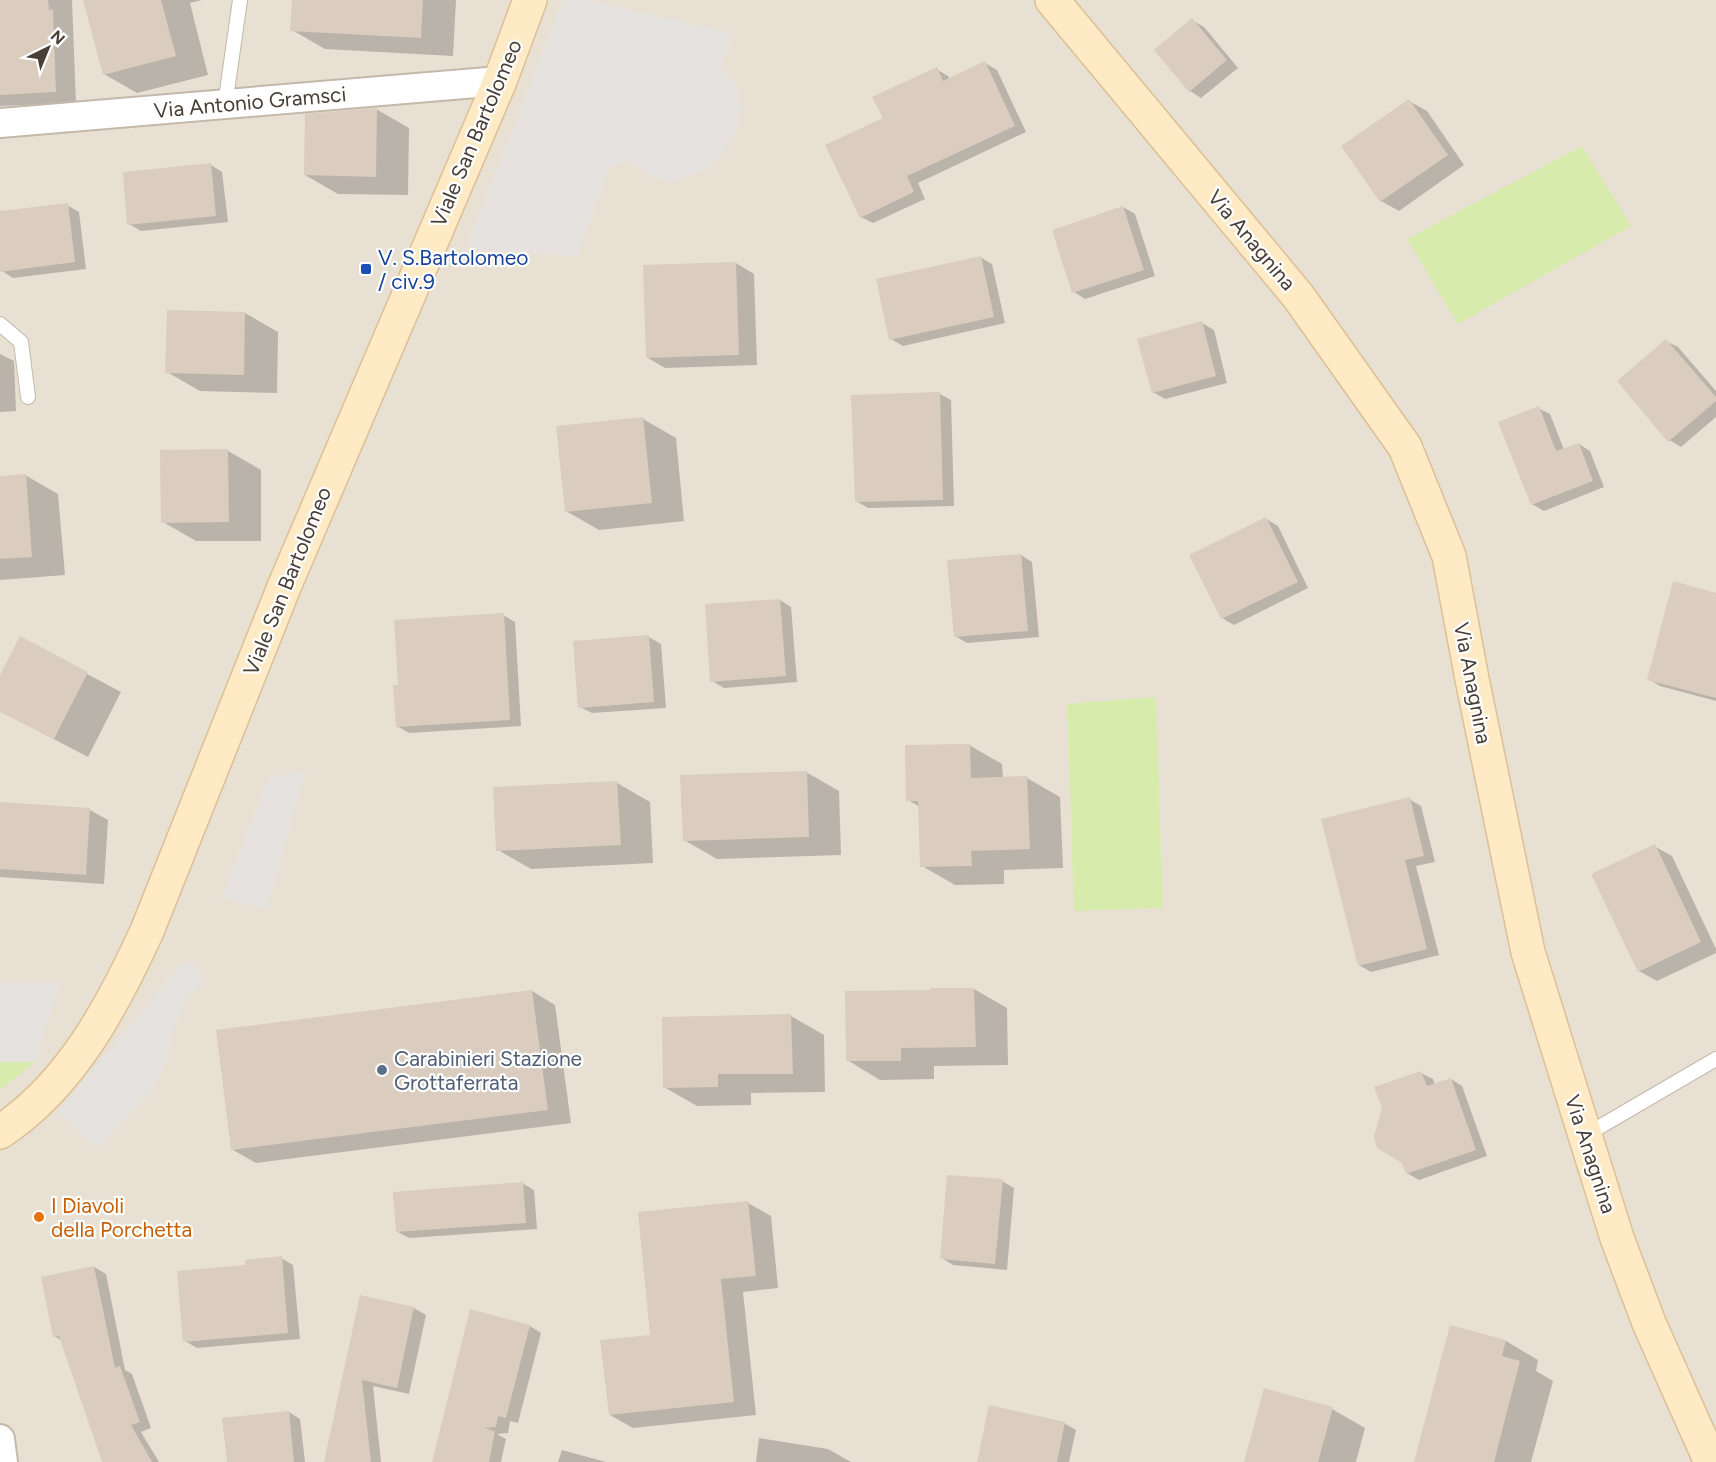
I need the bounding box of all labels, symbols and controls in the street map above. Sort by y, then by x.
north arrow [18,18,78,78]
text: N [47,26,69,49]
street label: Viale San Bartolomeo [425,36,527,230]
street label: Via Antonio Gramsci [153,81,347,123]
street label: Via Anagnina [1203,185,1301,295]
place label: V. S.Bartolomeo / civ.9 [378,245,528,294]
marker: V. S.Bartolomeo / civ.9 [359,262,373,276]
street label: Viale San Bartolomeo [238,483,336,679]
street label: Via Anagnina [1449,620,1497,746]
place label: Carabinieri Stazione Grottaferrata [394,1046,582,1095]
marker: Carabinieri Stazione Grottaferrata [375,1063,389,1077]
street label: Via Anagnina [1560,1091,1622,1217]
place label: I Diavoli della Porchetta [51,1193,192,1242]
marker: I Diavoli della Porchetta [32,1210,46,1224]

